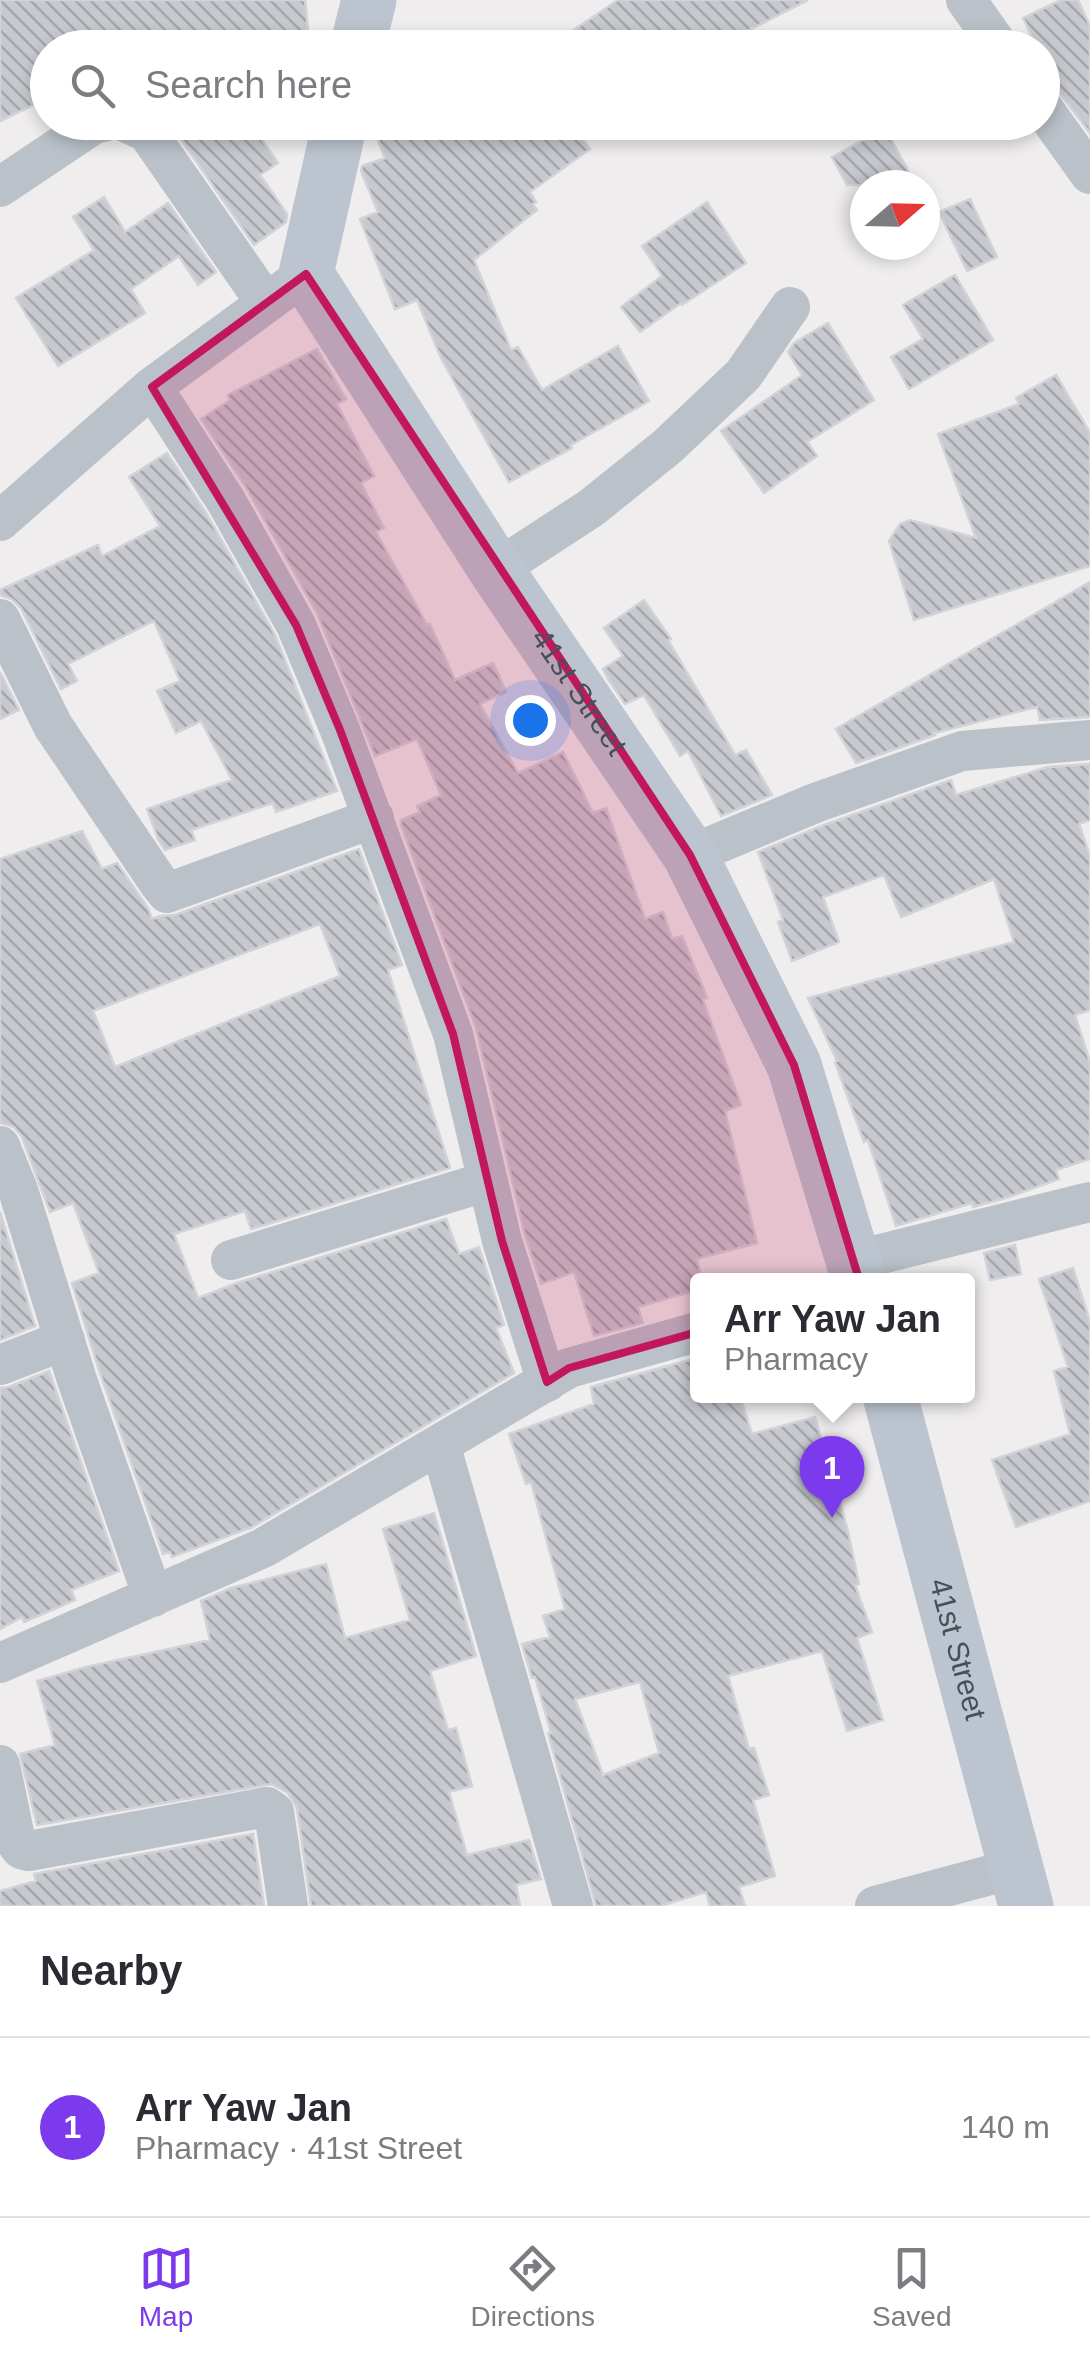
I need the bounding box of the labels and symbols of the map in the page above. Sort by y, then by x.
north arrow [850,170,940,260]
street label: 41st Street [525,622,634,761]
your location [505,695,556,746]
pin: 1 [800,1436,864,1518]
street label: 41st Street [923,1575,993,1724]

